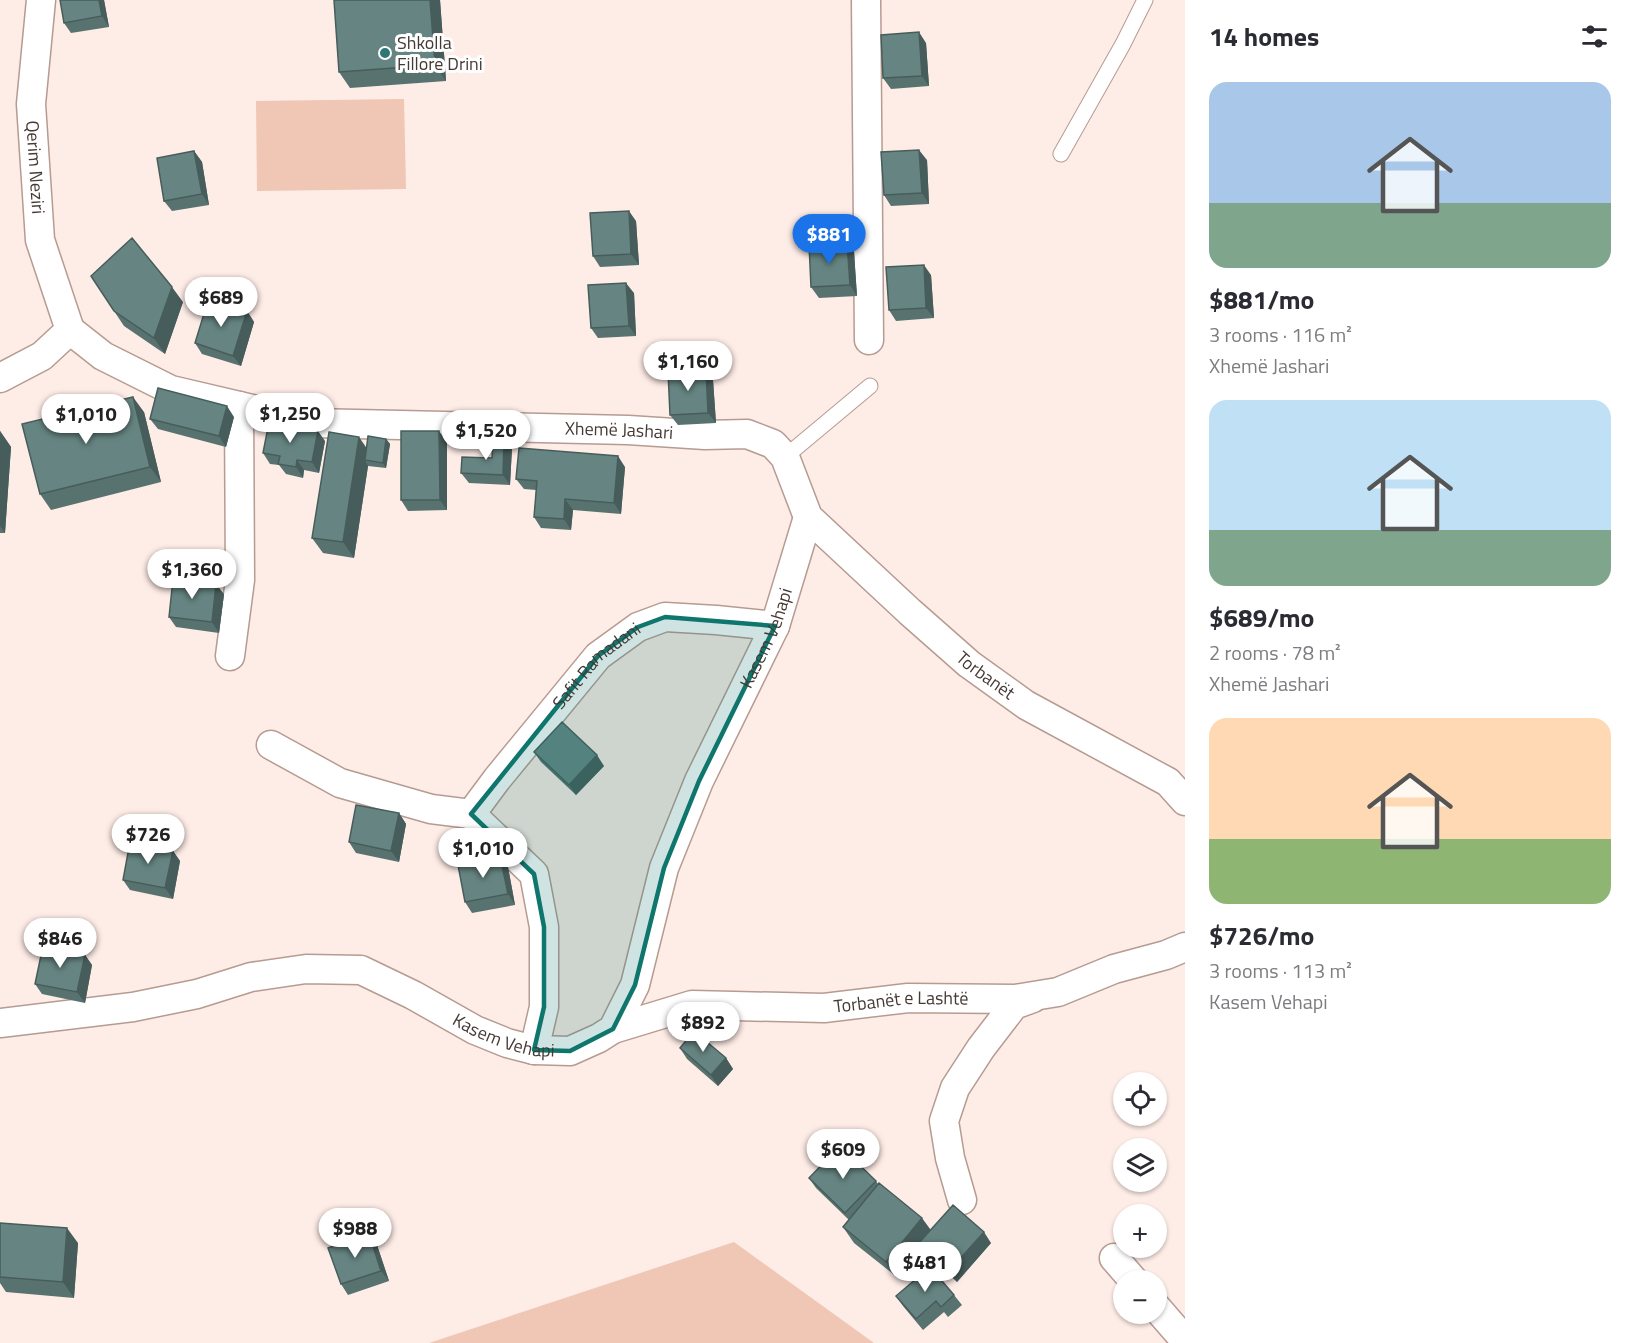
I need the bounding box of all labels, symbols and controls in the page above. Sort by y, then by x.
text: 14 homes [1209,17,1319,56]
icon: filters [1578,20,1611,53]
place label: Shkolla Fillore Drini [397,29,483,77]
marker: Shkolla Fillore Drini [378,46,392,60]
street label: Qerim Neziri [19,120,52,215]
icon: home [1356,121,1464,229]
pin: $881 [793,214,865,265]
text: $881 [807,218,851,249]
pin: $689 [185,277,257,328]
text: $881/mo [1209,280,1314,319]
text: $689 [199,281,243,312]
text: 3 rooms · 116 m² [1209,319,1352,350]
pin: $1,160 [639,341,737,392]
text: $1,160 [657,345,719,376]
text: Xhemë Jashari [1209,350,1329,381]
pin: $1,250 [241,393,339,444]
pin: $1,010 [37,394,135,445]
text: $1,250 [259,397,321,428]
text: $1,010 [55,398,117,429]
pin: $1,520 [437,410,535,461]
text: $1,520 [455,414,517,445]
street label: Xhemë Jashari [565,415,674,446]
icon: home [1356,439,1464,547]
pin: $1,360 [143,549,241,600]
text: $1,360 [161,553,223,584]
street label: Kasem Vehapi [733,585,799,693]
text: $689/mo [1209,598,1314,637]
street label: Safit Ramadani [546,615,646,715]
text: 2 rooms · 78 m² [1209,637,1341,668]
street label: Torbanët [950,645,1021,706]
text: Xhemë Jashari [1209,668,1329,699]
icon: home [1356,757,1464,865]
pin: $726 [112,814,184,865]
text: $726 [126,818,170,849]
pin: $1,010 [434,828,532,879]
text: $1,010 [452,832,514,863]
text: $726/mo [1209,916,1314,955]
pin: $846 [24,918,96,969]
text: $846 [38,922,82,953]
text: 3 rooms · 113 m² [1209,955,1352,986]
street label: Torbanët e Lashtë [832,984,969,1020]
text: Kasem Vehapi [1209,986,1328,1017]
pin: $892 [667,1002,739,1053]
street label: Kasem Vehapi [448,1006,555,1064]
text: $892 [681,1006,725,1037]
map controls [1113,1072,1167,1324]
button: locate [1113,1072,1167,1126]
pin: $609 [807,1129,879,1180]
text: $609 [821,1133,865,1164]
button: layers [1113,1138,1167,1192]
button: + [1113,1204,1167,1258]
pin: $988 [319,1208,391,1259]
text: $988 [333,1212,377,1243]
pin: $481 [889,1242,961,1293]
text: $481 [903,1246,947,1277]
button: − [1113,1270,1167,1324]

